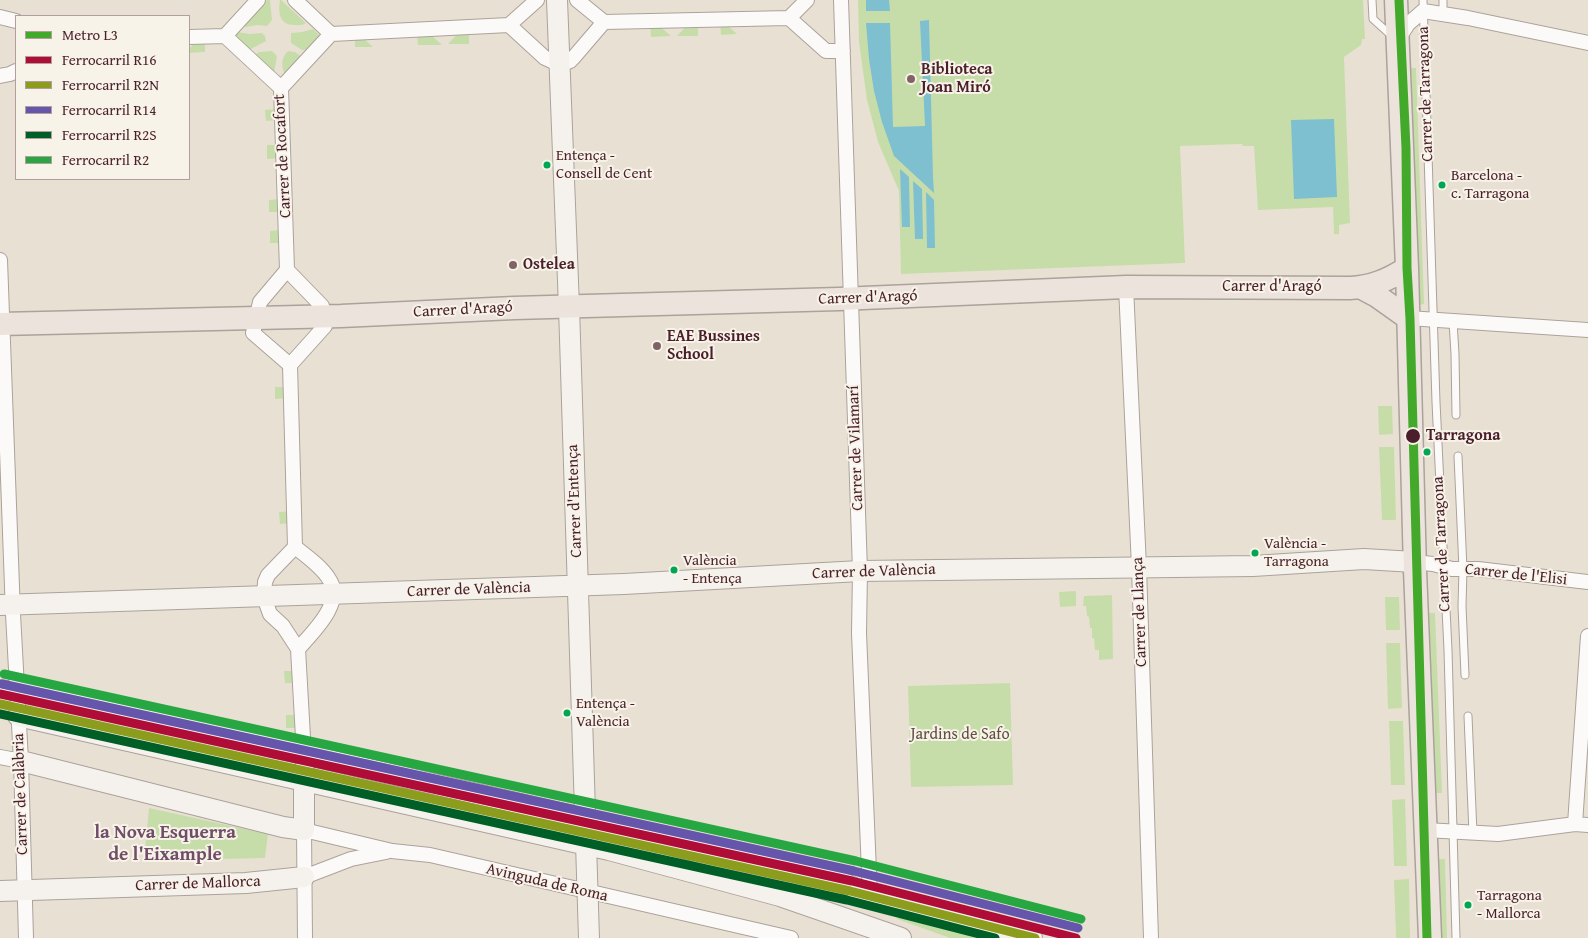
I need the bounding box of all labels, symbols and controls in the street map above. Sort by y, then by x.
legend [15,15,190,180]
text: Metro L3 [62,24,118,45]
street label: Carrer de Tarragona [1414,26,1438,162]
text: Ferrocarril R16 [62,49,156,70]
place label: Biblioteca Joan Miró [921,60,993,98]
marker: Biblioteca Joan Miró [905,73,917,85]
text: Ferrocarril R2N [62,74,159,95]
street label: Carrer de Rocafort [270,94,296,218]
text: Ferrocarril R14 [62,99,156,120]
text: Ferrocarril R2S [62,124,157,145]
place label: Entença - Consell de Cent [556,147,652,182]
text: Ferrocarril R2 [62,149,149,170]
marker: Entença - Consell de Cent [542,160,552,170]
place label: Barcelona - c. Tarragona [1451,167,1529,202]
marker: Barcelona - c. Tarragona [1437,180,1447,190]
place label: Ostelea [523,255,575,275]
marker: Ostelea [507,259,519,271]
street label: Carrer d'Aragó [1222,277,1322,297]
street label: Carrer d'Aragó [818,287,918,309]
street label: Carrer d'Aragó [413,298,513,322]
place label: EAE Bussines School [667,327,760,365]
marker: EAE Bussines School [651,340,663,352]
street label: Carrer de Vilamarí [844,385,868,511]
place label: Tarragona [1426,426,1500,446]
marker: Tarragona [1404,427,1422,445]
street label: Carrer d'Entença [563,444,587,558]
unlabelled marker [1422,447,1432,457]
street label: Carrer de Tarragona [1429,476,1455,612]
place label: València - Tarragona [1264,535,1329,570]
marker: València - Tarragona [1250,548,1260,558]
place label: València - Entença [683,552,742,587]
street label: Carrer de Llança [1128,557,1152,667]
street label: Carrer de València [812,560,936,584]
street label: Carrer de l'Elisi [1464,560,1568,590]
marker: València - Entença [669,565,679,575]
street label: Carrer de València [407,578,531,602]
place label: Entença - València [576,695,635,730]
marker: Entença - València [562,708,572,718]
park label: Jardins de Safo [910,725,1010,745]
street label: Carrer de Calàbria [9,733,33,855]
district label: la Nova Esquerra de l'Eixample [94,822,236,866]
street label: Avinguda de Roma [484,860,610,906]
street label: Carrer de Mallorca [135,872,261,896]
place label: Tarragona - Mallorca [1477,887,1542,922]
marker: Tarragona - Mallorca [1463,900,1473,910]

